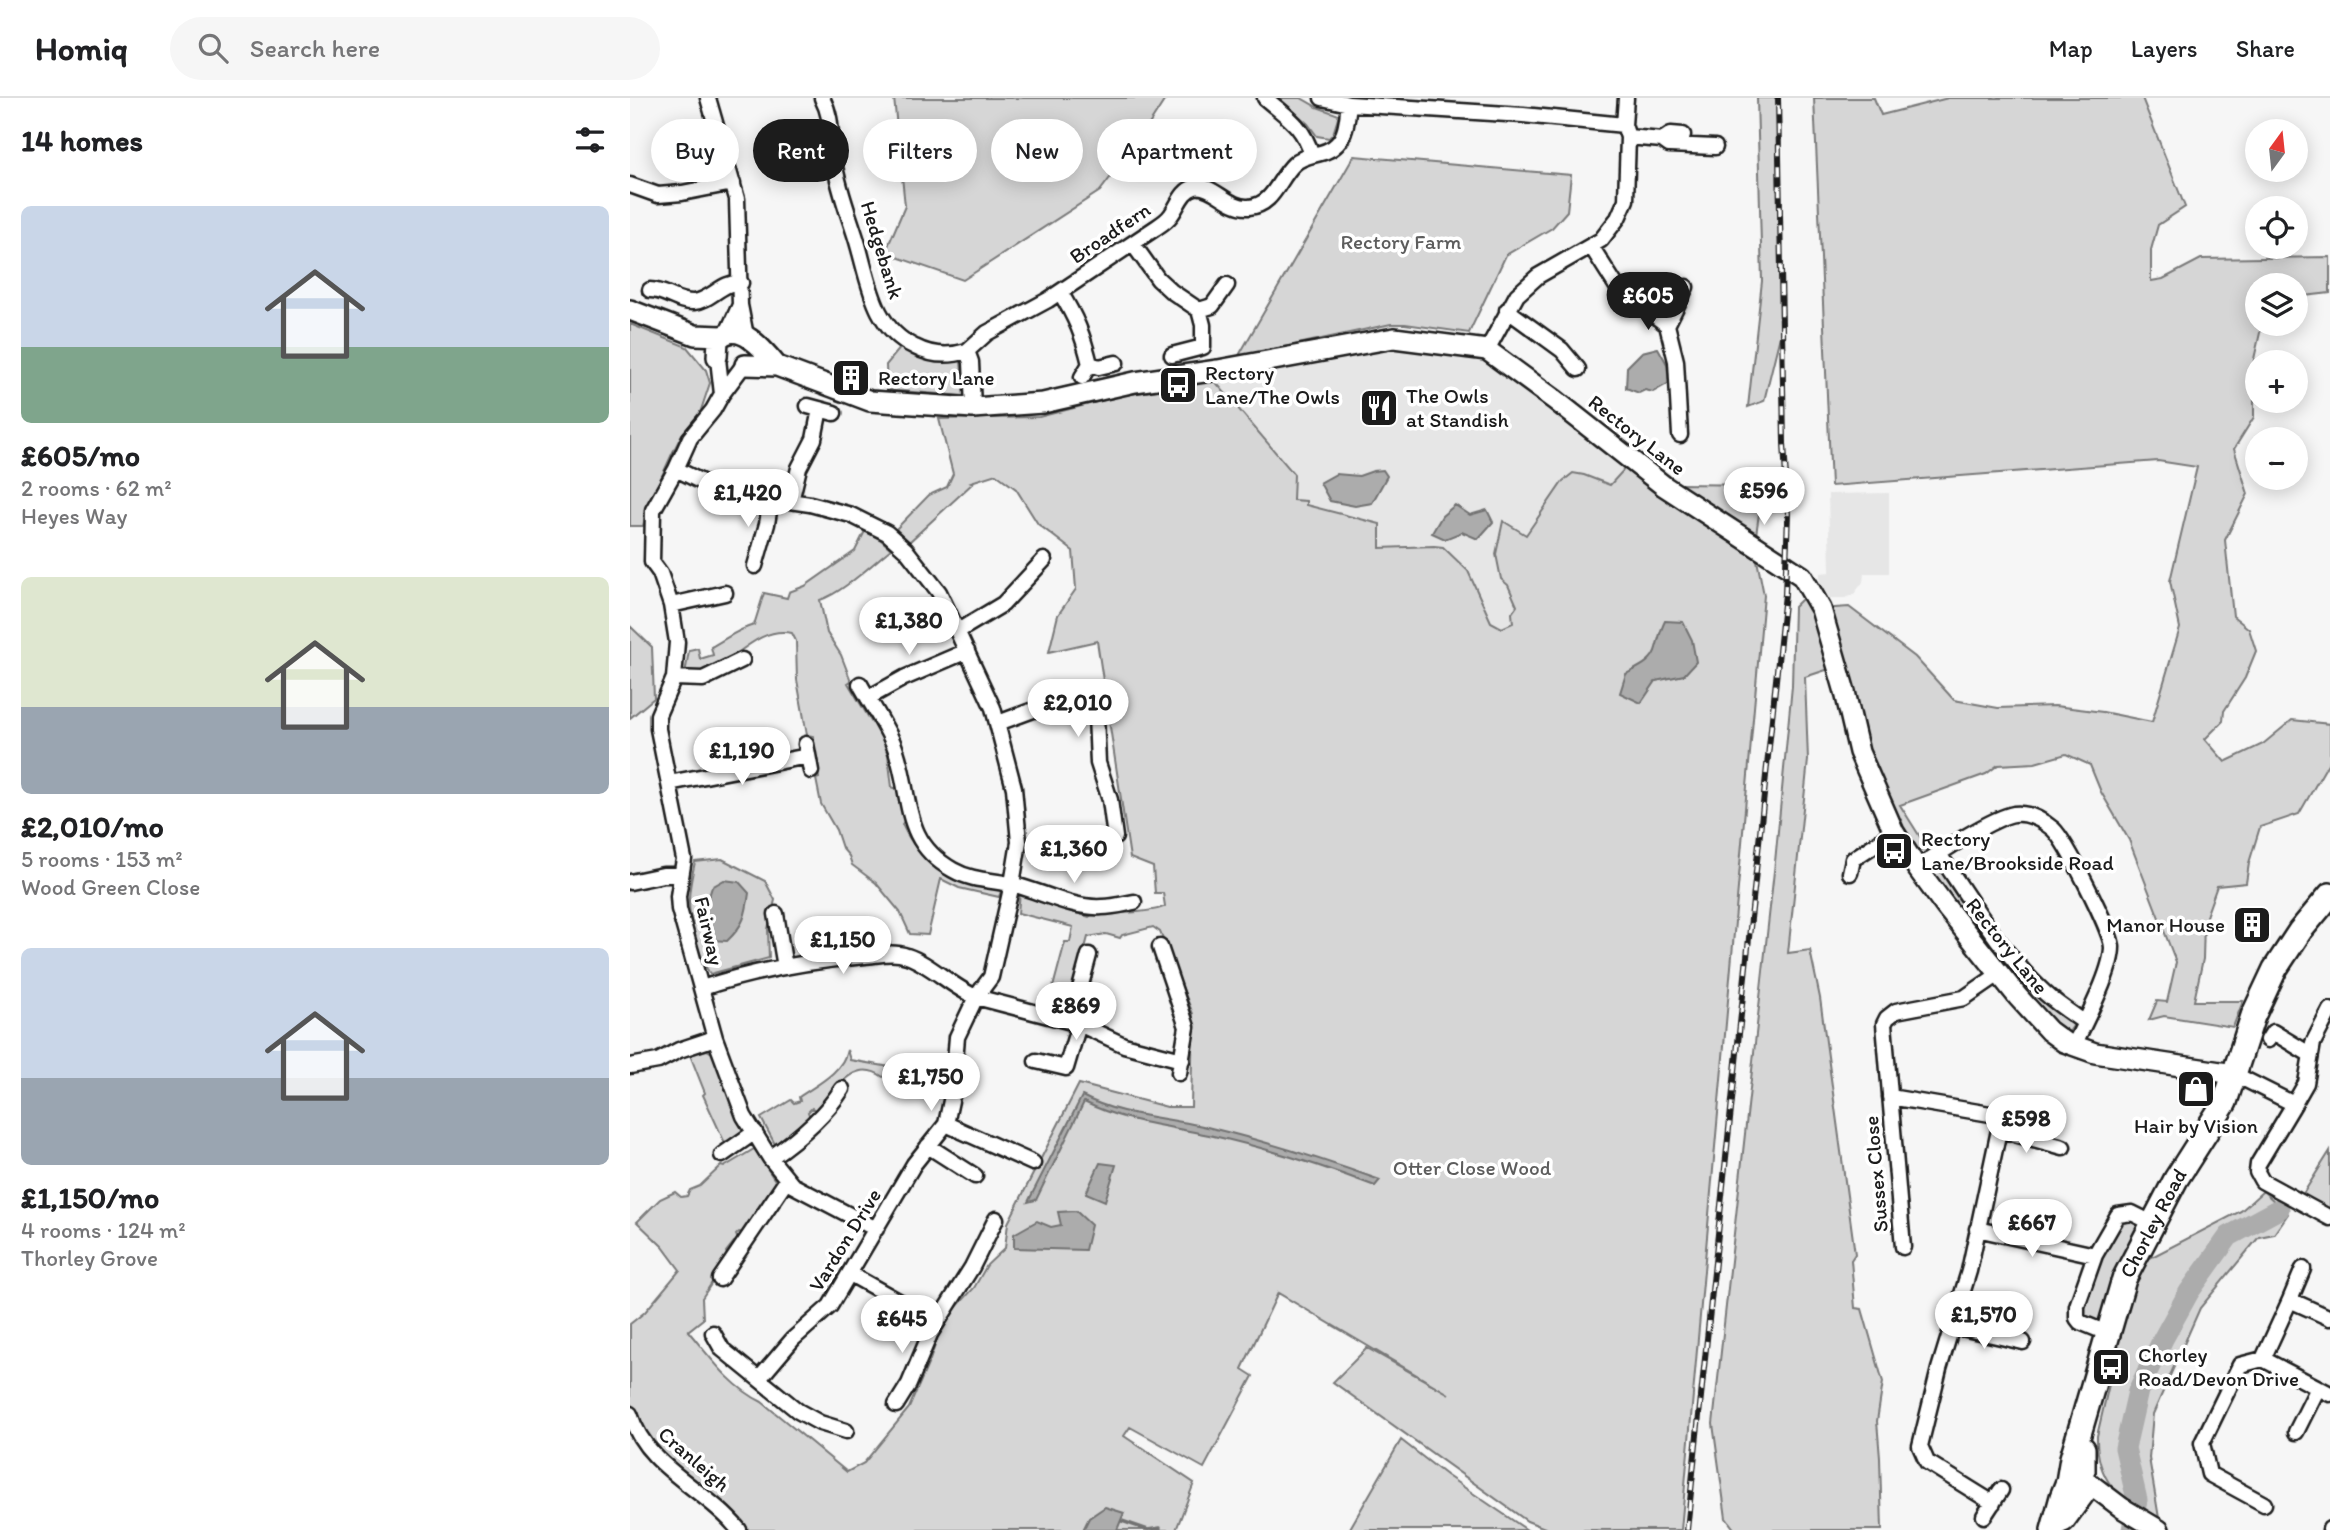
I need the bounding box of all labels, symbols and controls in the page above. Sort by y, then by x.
search box [170,17,660,80]
text: Homiq [35,29,128,68]
icon: search [194,29,232,67]
text: Search here [250,32,380,64]
text: Map [2049,34,2093,63]
text: Layers [2131,34,2198,63]
text: Share [2236,34,2295,63]
chip: Buy [651,119,739,182]
chip: Rent [753,119,849,182]
chip: Filters [863,119,977,182]
chip: New [991,119,1083,182]
chip: Apartment [1097,119,1257,182]
north arrow [2245,119,2308,182]
map controls [2245,119,2308,490]
icon: filters [571,121,609,159]
text: 14 homes [21,122,143,159]
button: locate [2245,196,2308,259]
street label: Broadfern [1065,197,1155,269]
street label: Hedgebank [856,198,909,302]
park label: Rectory Farm [1340,229,1462,254]
icon: home [252,251,378,377]
pin: £605 [1607,272,1689,332]
button: layers [2245,273,2308,336]
text: £605 [1623,281,1673,309]
button: + [2245,350,2308,413]
building icon: Rectory Lane [830,357,872,399]
place label: Rectory Lane/The Owls [1205,360,1340,409]
bus stop icon: Rectory Lane/The Owls [1157,364,1199,406]
place label: Rectory Lane [878,365,995,390]
place label: The Owls at Standish [1406,383,1509,432]
restaurant icon: The Owls at Standish [1358,387,1400,429]
street label: Rectory Lane [1584,389,1691,480]
button: − [2245,427,2308,490]
text: £605/mo [21,437,140,474]
pin: £596 [1723,468,1805,527]
pin: £1,420 [691,470,805,529]
text: 2 rooms · 62 m² [21,474,172,502]
text: £596 [1740,476,1788,504]
text: £1,420 [714,478,782,506]
text: Heyes Way [21,502,128,530]
pin: £1,380 [852,598,966,657]
text: £1,380 [875,606,943,634]
icon: home [252,622,378,748]
pin: £2,010 [1021,680,1135,739]
text: £2,010 [1044,688,1112,716]
pin: £1,190 [685,728,799,787]
text: £1,190 [709,736,775,764]
text: £2,010/mo [21,808,164,845]
pin: £1,360 [1017,826,1131,885]
place label: Rectory Lane/Brookside Road [1921,826,2114,875]
bus stop icon: Rectory Lane/Brookside Road [1873,830,1915,872]
text: £1,360 [1040,834,1108,862]
text: 5 rooms · 153 m² [21,845,183,873]
text: Wood Green Close [21,873,200,901]
street label: Rectory Lane [1961,893,2054,999]
street label: Fairway [689,894,730,968]
building icon: Manor House [2231,904,2273,946]
place label: Manor House [2106,912,2225,937]
pin: £1,150 [786,916,900,976]
text: £1,150 [810,925,876,953]
pin: £869 [1035,982,1117,1042]
text: £869 [1051,991,1101,1019]
icon: home [252,993,378,1119]
pin: £1,750 [874,1054,988,1113]
text: £1,750 [898,1062,964,1090]
shop icon: Hair by Vision [2175,1068,2217,1110]
pin: £598 [1985,1096,2067,1155]
text: £598 [2001,1104,2051,1132]
place label: Hair by Vision [2134,1113,2258,1138]
street label: Sussex Close [1858,1115,1893,1233]
park label: Otter Close Wood [1393,1155,1552,1180]
street label: Chorley Road [2114,1164,2191,1282]
text: £1,150/mo [21,1179,159,1216]
street label: Vardon Drive [803,1184,886,1296]
pin: £667 [1991,1200,2073,1259]
text: £667 [2008,1208,2056,1236]
text: 4 rooms · 124 m² [21,1216,186,1244]
text: Thorley Grove [21,1244,158,1272]
pin: £1,570 [1927,1292,2041,1351]
pin: £645 [861,1296,943,1355]
text: £1,570 [1951,1300,2017,1328]
text: £645 [877,1304,927,1332]
place label: Chorley Road/Devon Drive [2138,1342,2299,1391]
bus stop icon: Chorley Road/Devon Drive [2090,1346,2132,1388]
street label: Cranleigh [653,1421,735,1497]

